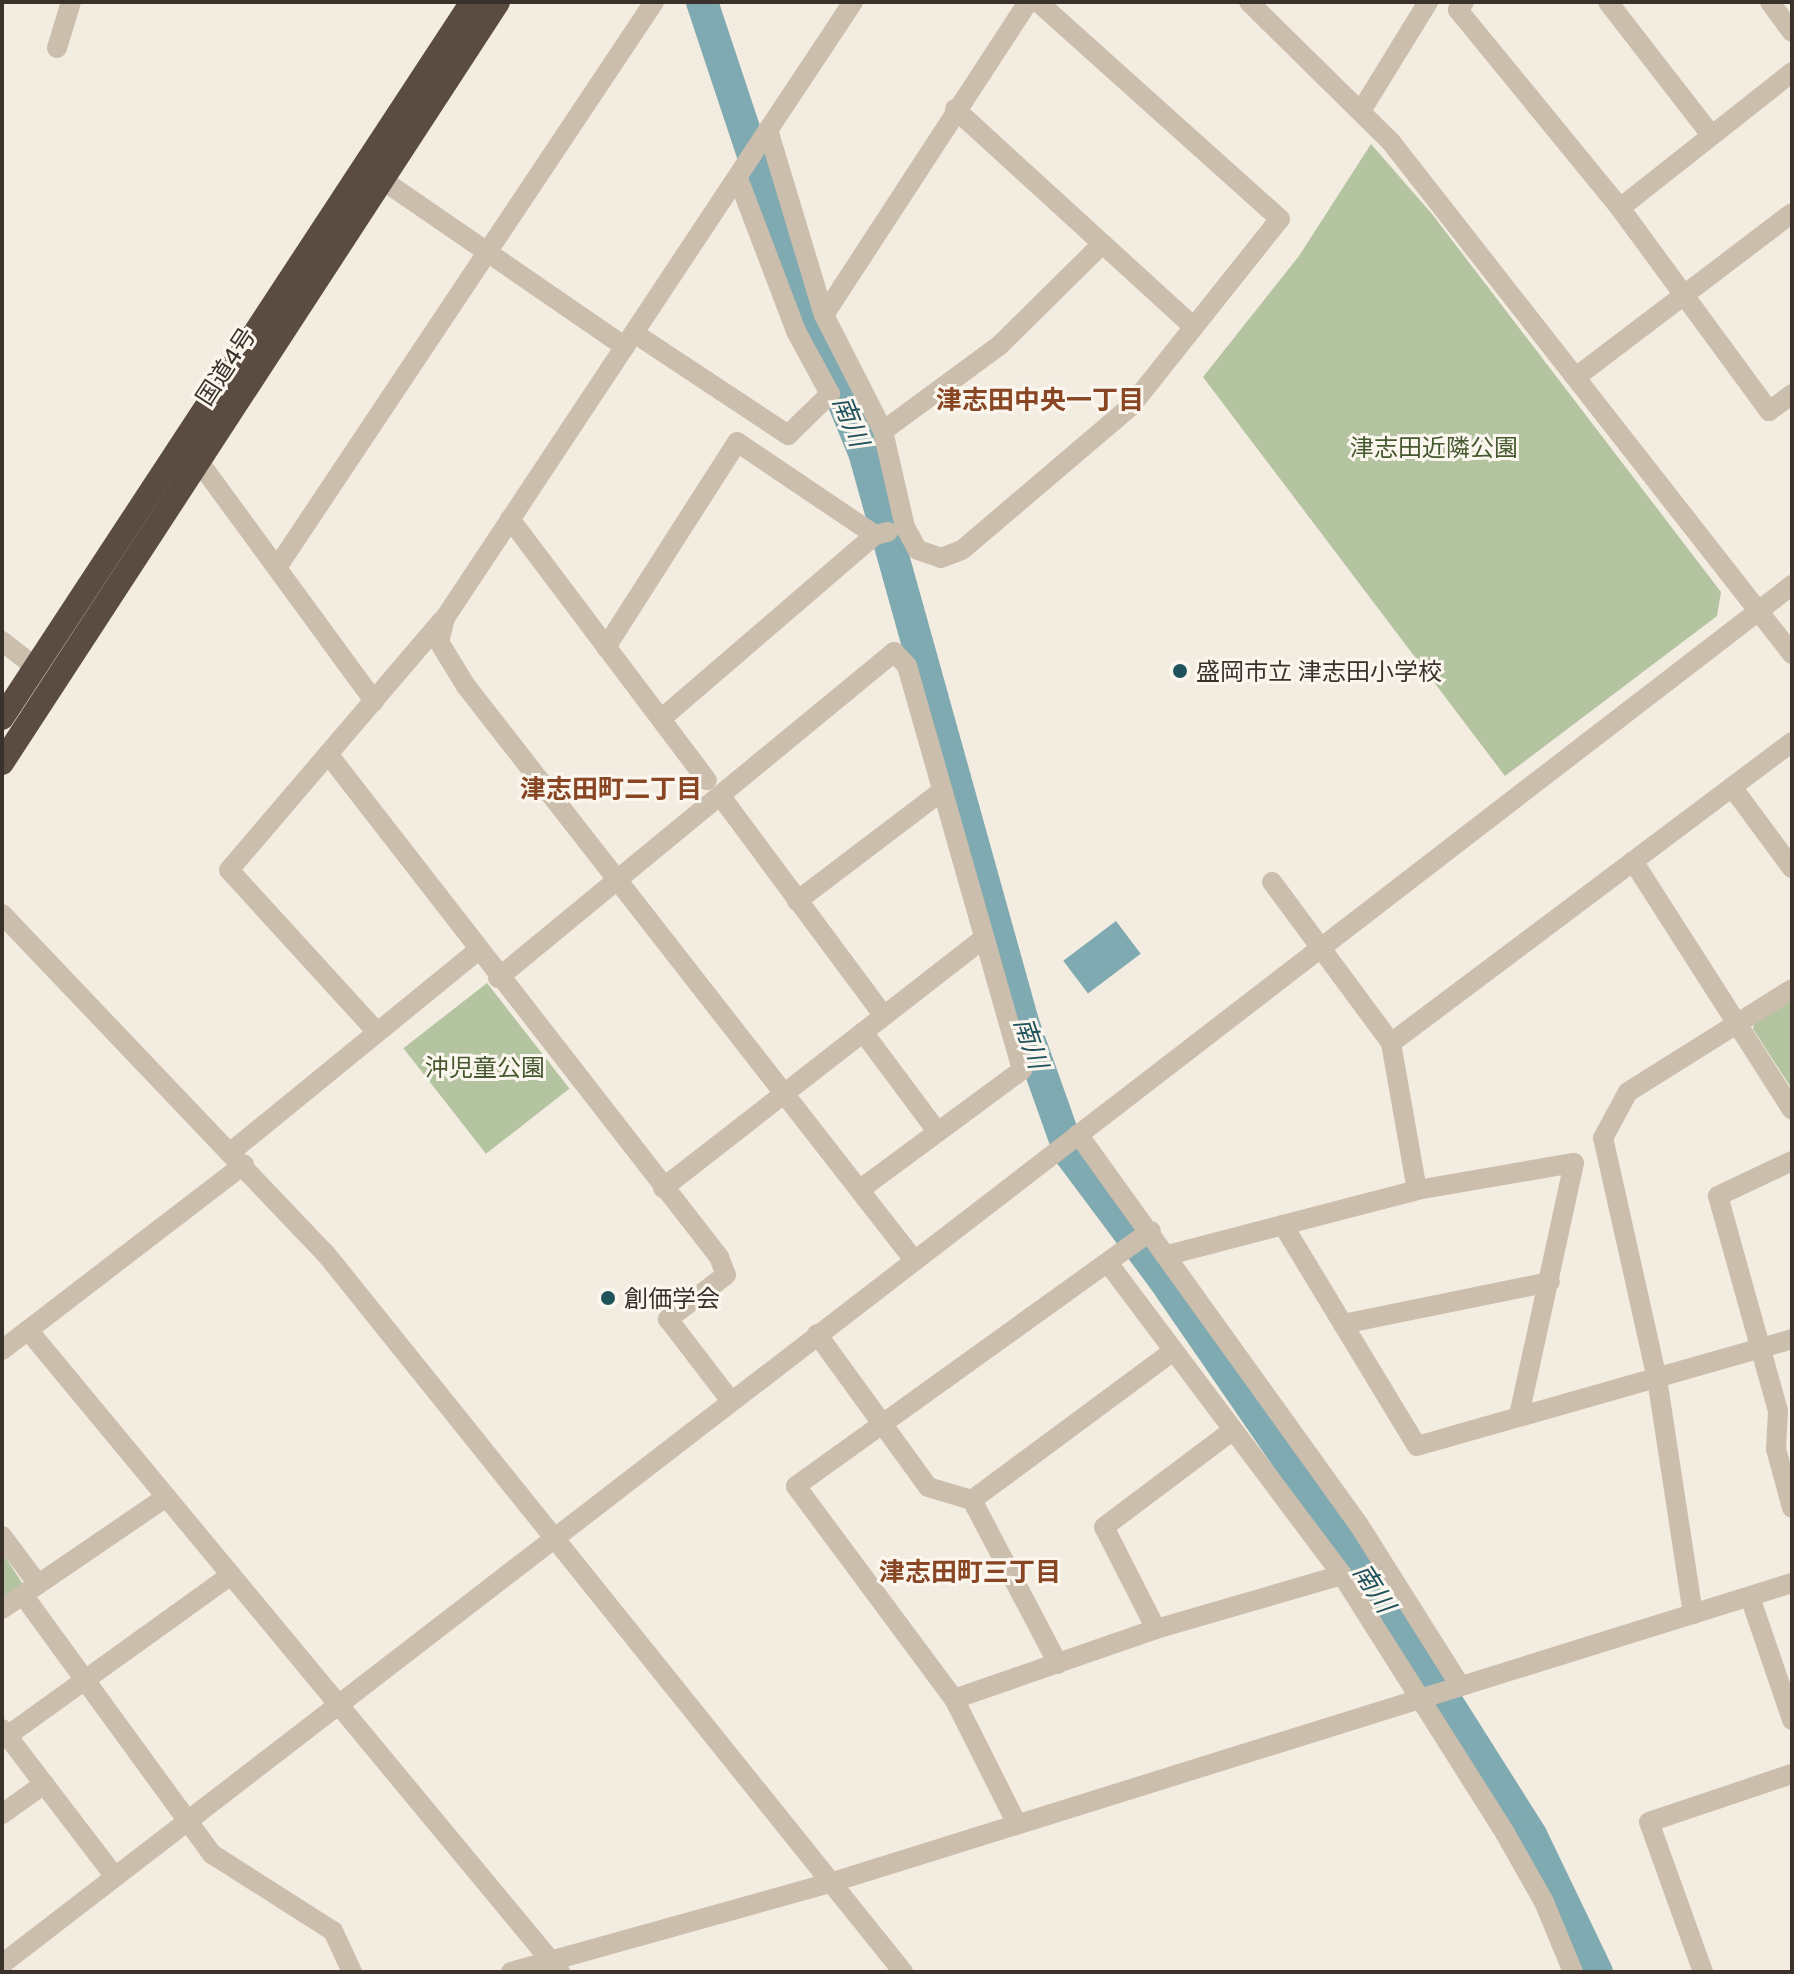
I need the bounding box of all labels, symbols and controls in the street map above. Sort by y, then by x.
street label: 国道4号 [189,322,261,410]
district label: 津志田中央一丁目 [936,384,1144,416]
water label: 南川 [827,391,875,451]
park label: 津志田近隣公園 [1350,433,1518,461]
place label: 盛岡市立 津志田小学校 [1196,657,1442,685]
marker: 盛岡市立 津志田小学校 [1171,662,1189,680]
district label: 津志田町二丁目 [520,773,702,805]
water label: 南川 [1008,1013,1054,1073]
park label: 沖児童公園 [425,1053,545,1081]
place label: 創価学会 [624,1284,720,1312]
marker: 創価学会 [599,1289,617,1307]
district label: 津志田町三丁目 [879,1556,1061,1588]
water label: 南川 [1347,1558,1401,1618]

